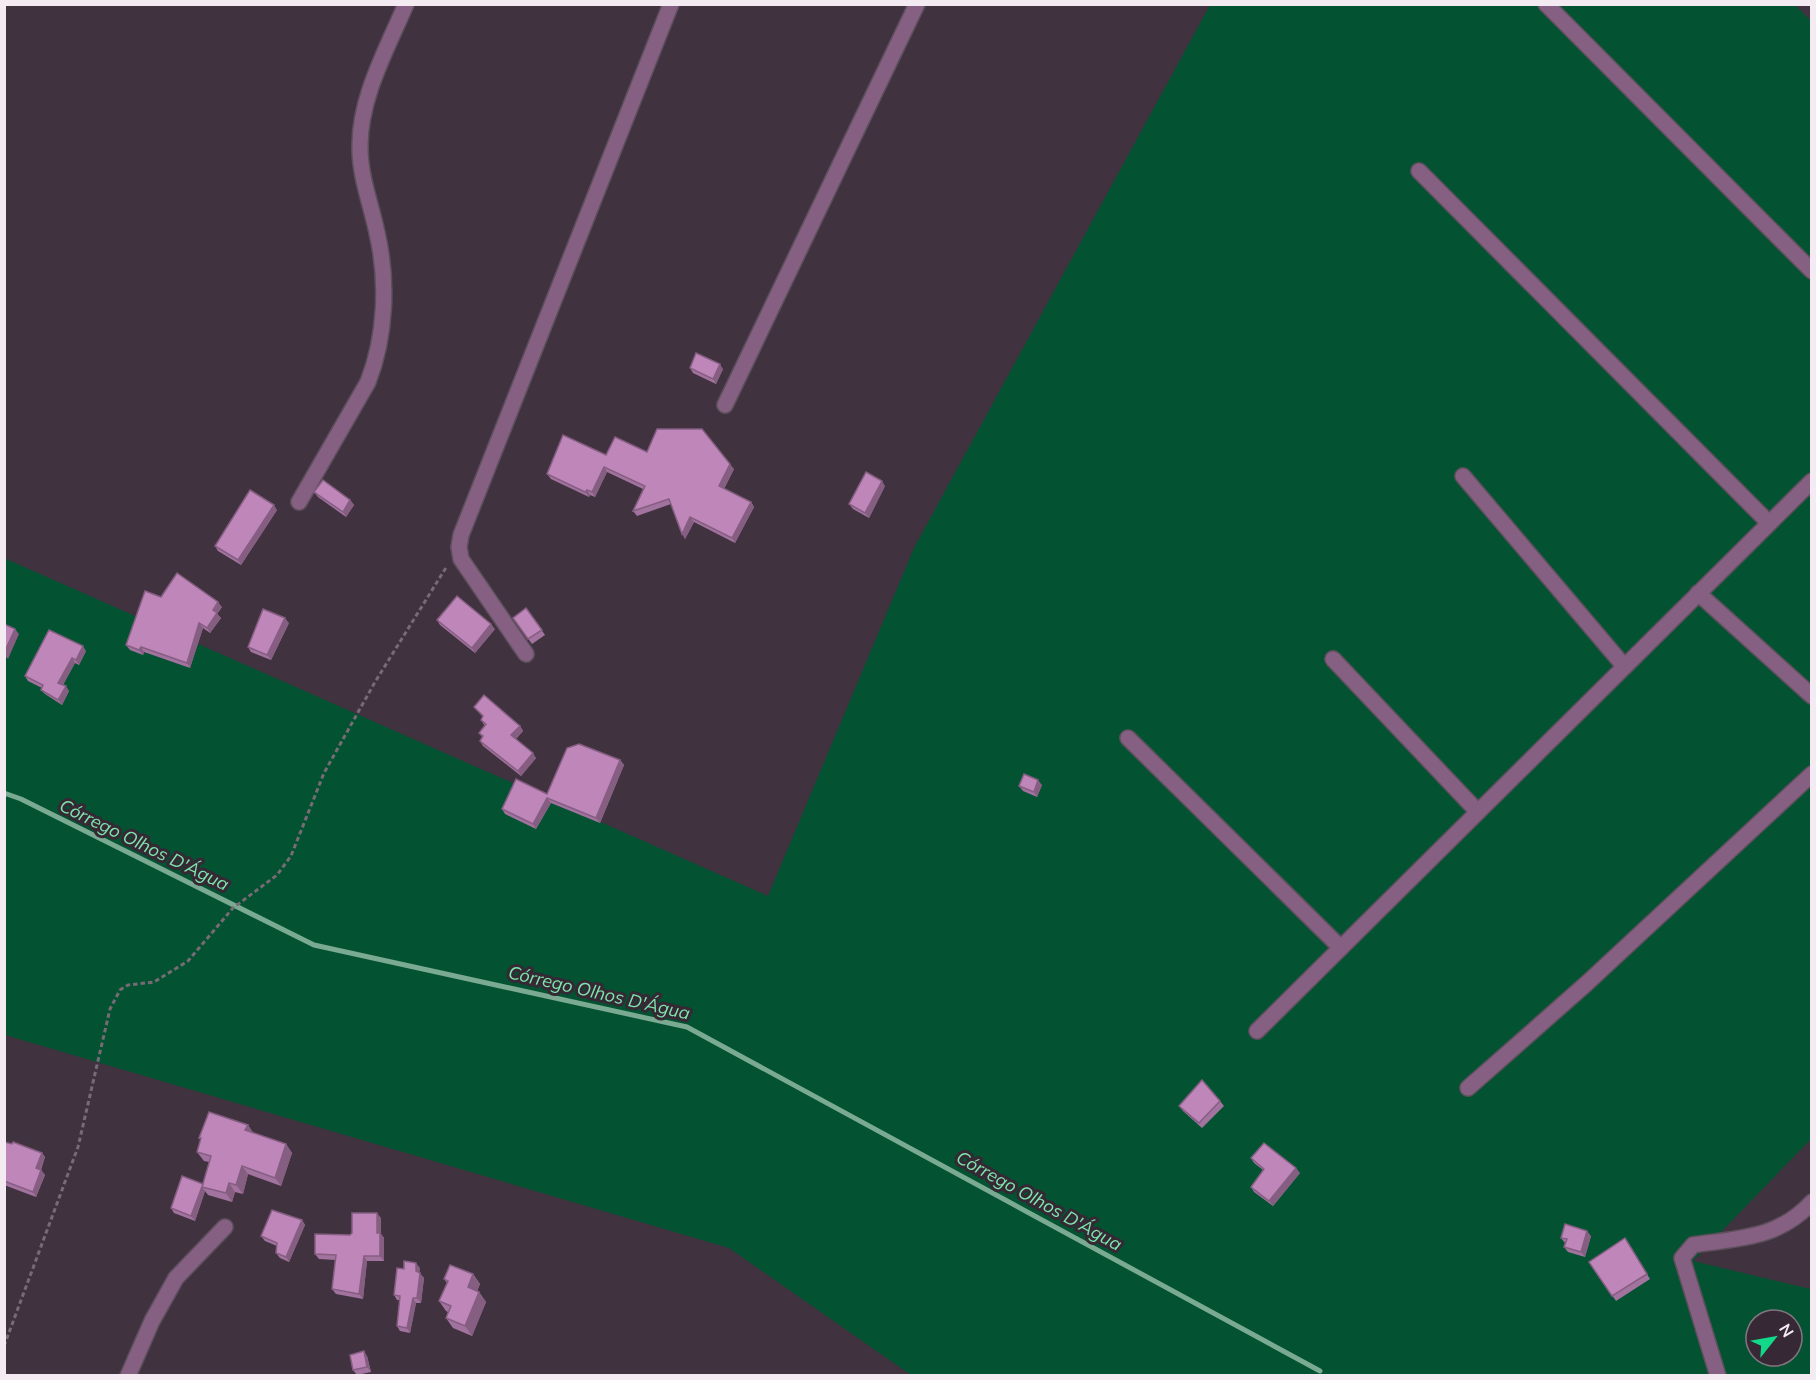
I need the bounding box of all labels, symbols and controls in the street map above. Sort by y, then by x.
water label: Córrego Olhos D'Água [56,793,233,896]
water label: Córrego Olhos D'Água [506,960,692,1025]
water label: Córrego Olhos D'Água [952,1145,1126,1256]
north arrow [1744,1308,1804,1368]
text: N [1775,1320,1799,1341]

